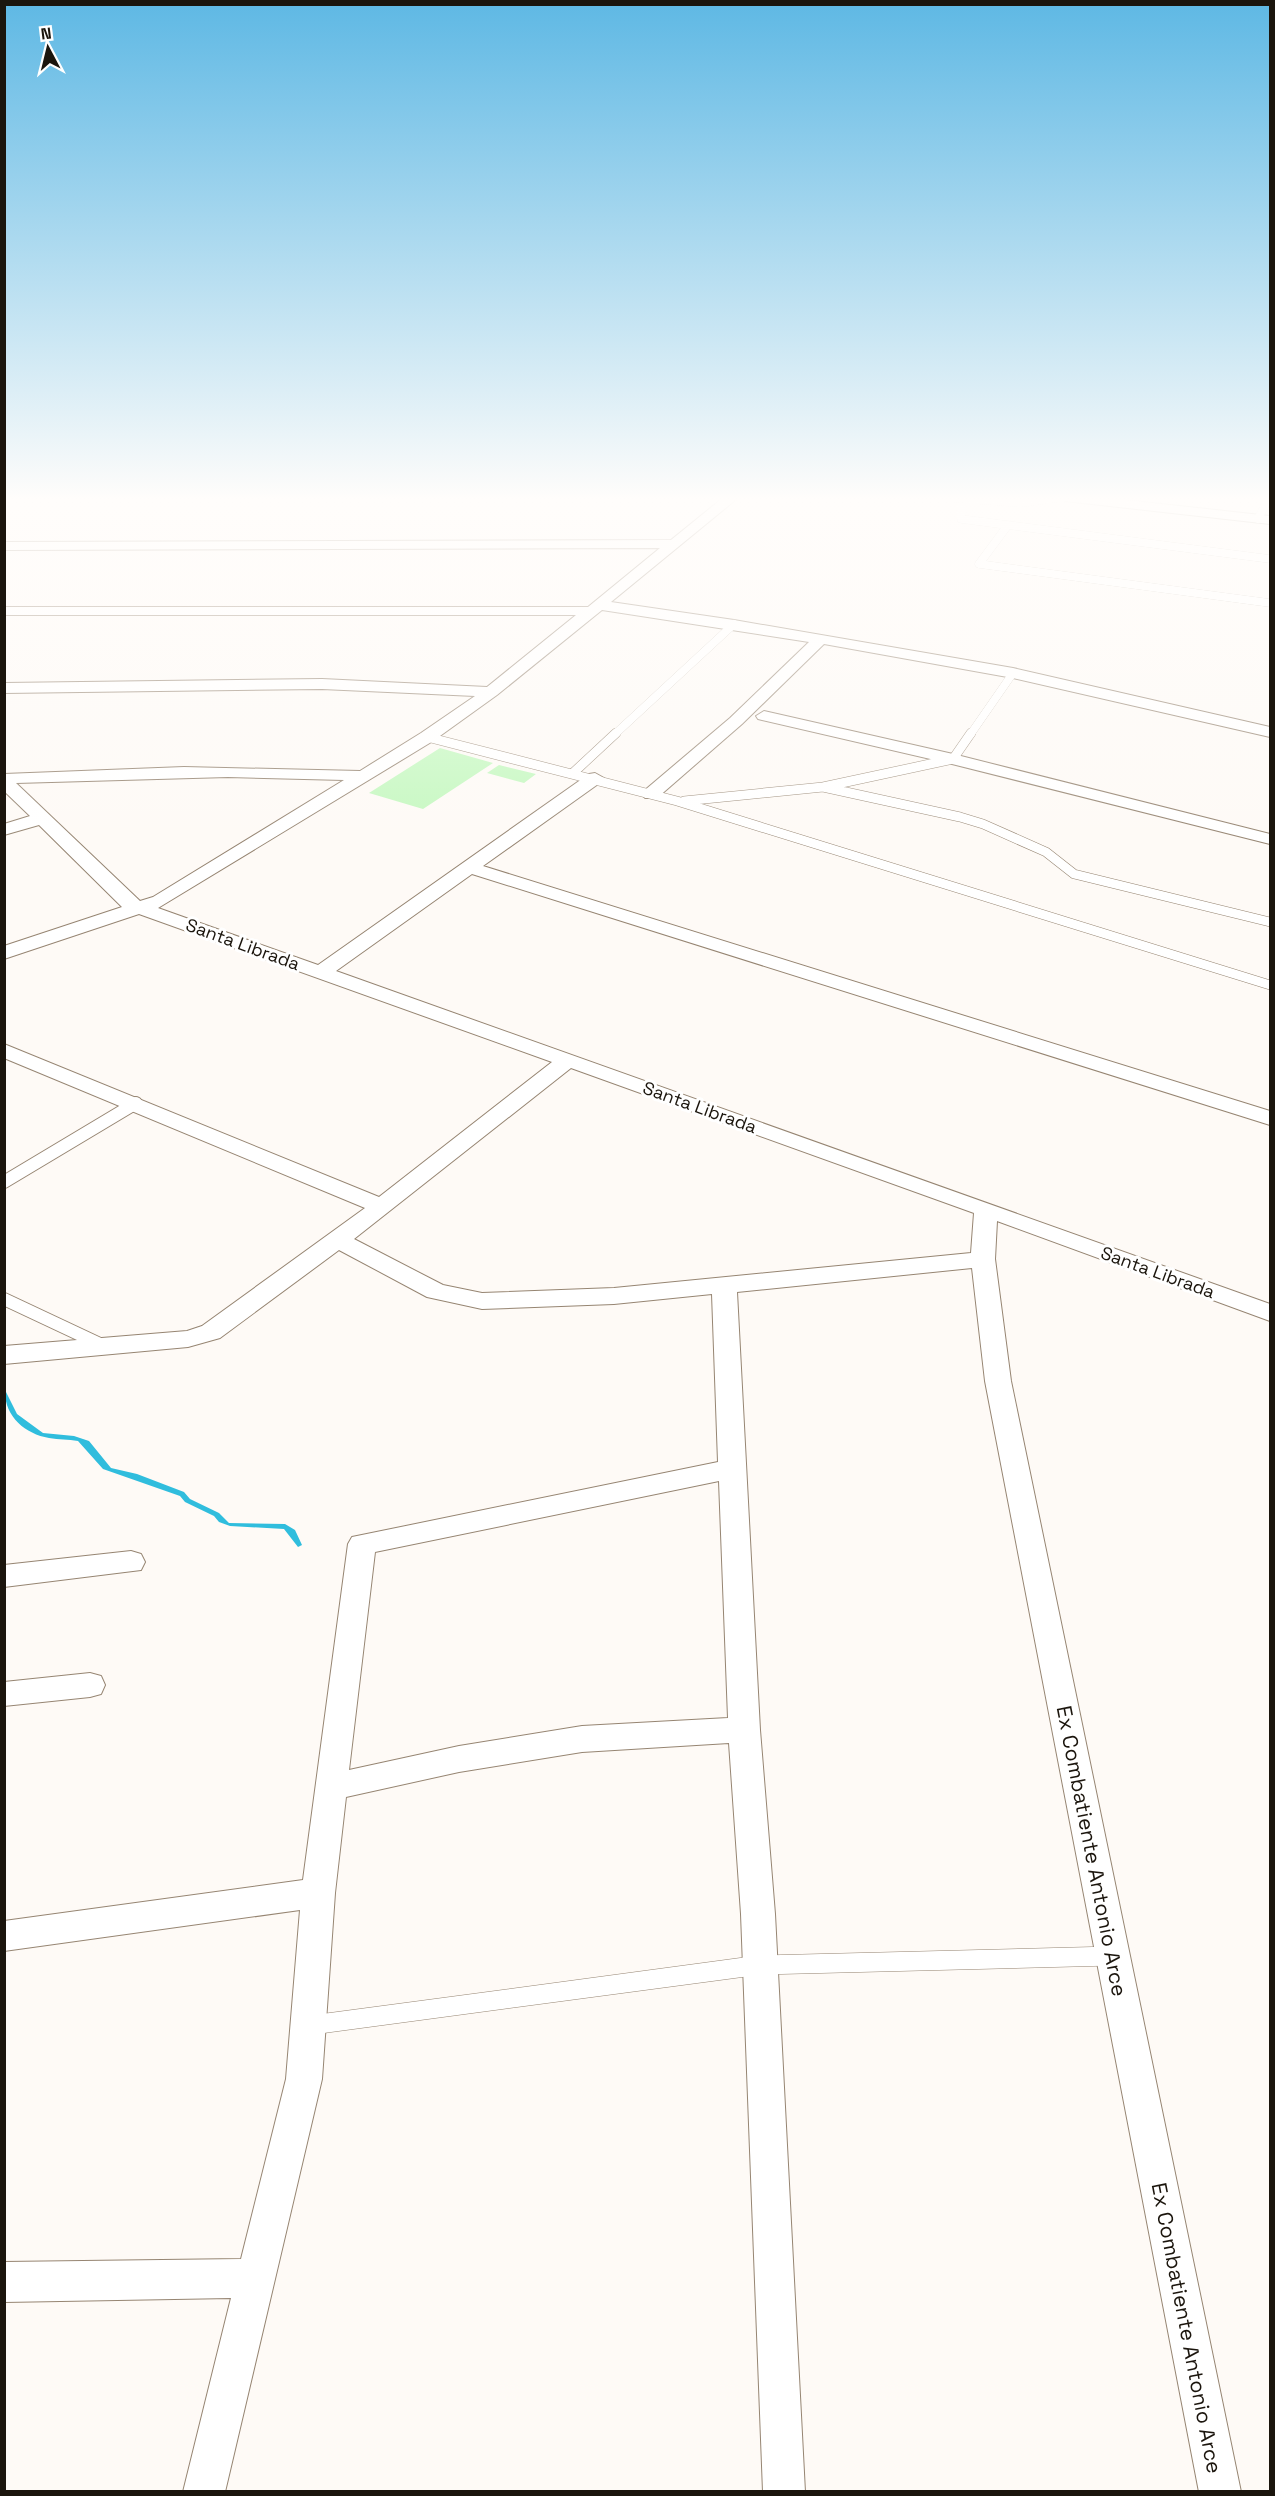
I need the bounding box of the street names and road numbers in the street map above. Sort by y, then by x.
street label: Santa Librada [183,913,303,975]
street label: Santa Librada [640,1076,760,1138]
street label: Santa Librada [1098,1241,1218,1303]
street label: Ex Combatiente Antonio Arce [1051,1703,1133,1999]
street label: Ex Combatiente Antonio Arce [1146,2180,1228,2476]

